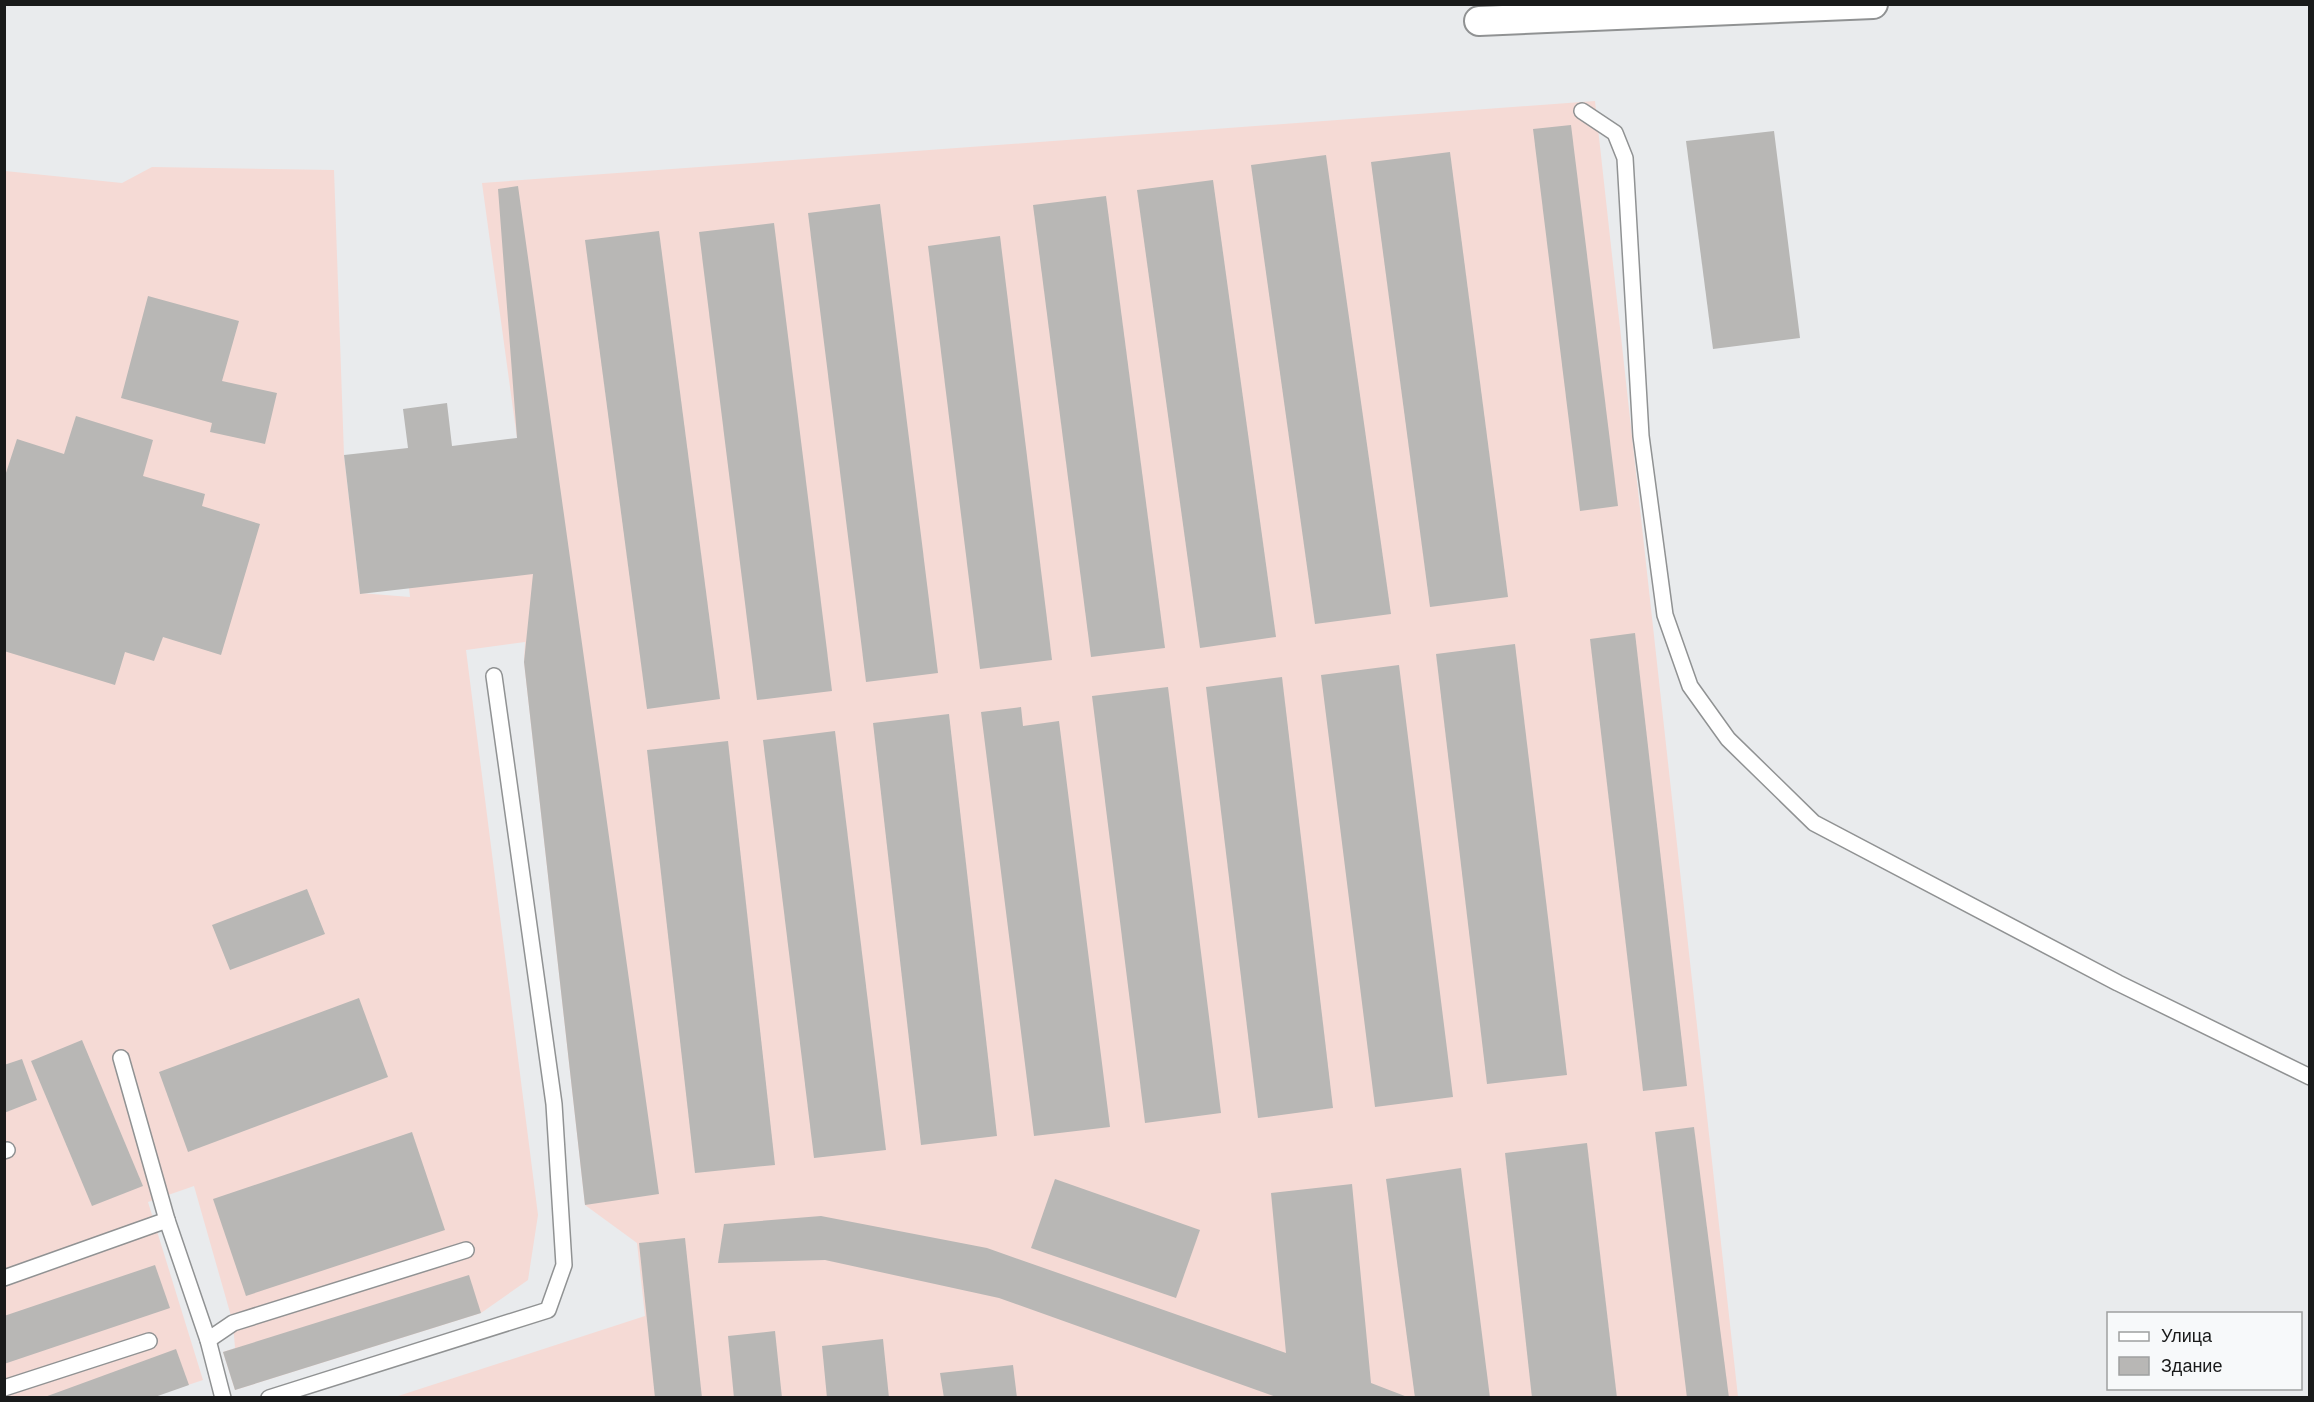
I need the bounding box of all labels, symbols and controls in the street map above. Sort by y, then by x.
legend [2107,1312,2302,1390]
text: Улица [2161,1324,2213,1348]
text: Здание [2161,1354,2222,1378]

